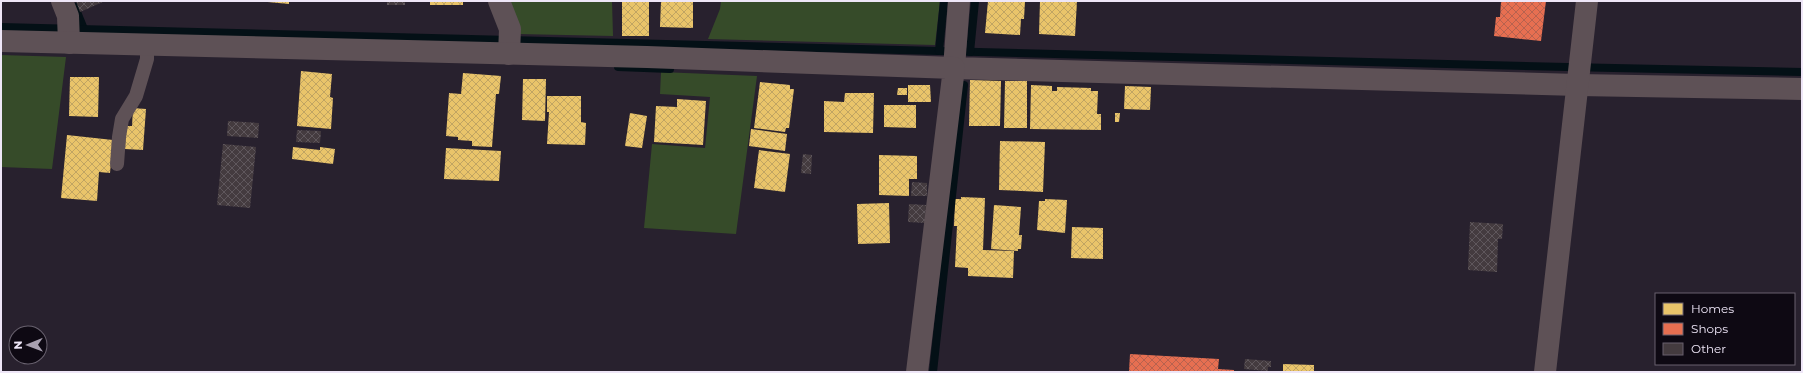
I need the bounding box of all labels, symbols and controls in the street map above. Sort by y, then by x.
legend [1655,293,1795,365]
text: Homes [1691,301,1734,316]
text: Shops [1691,321,1728,336]
north arrow [8,325,48,365]
text: N [11,341,25,350]
text: Other [1691,341,1726,356]

